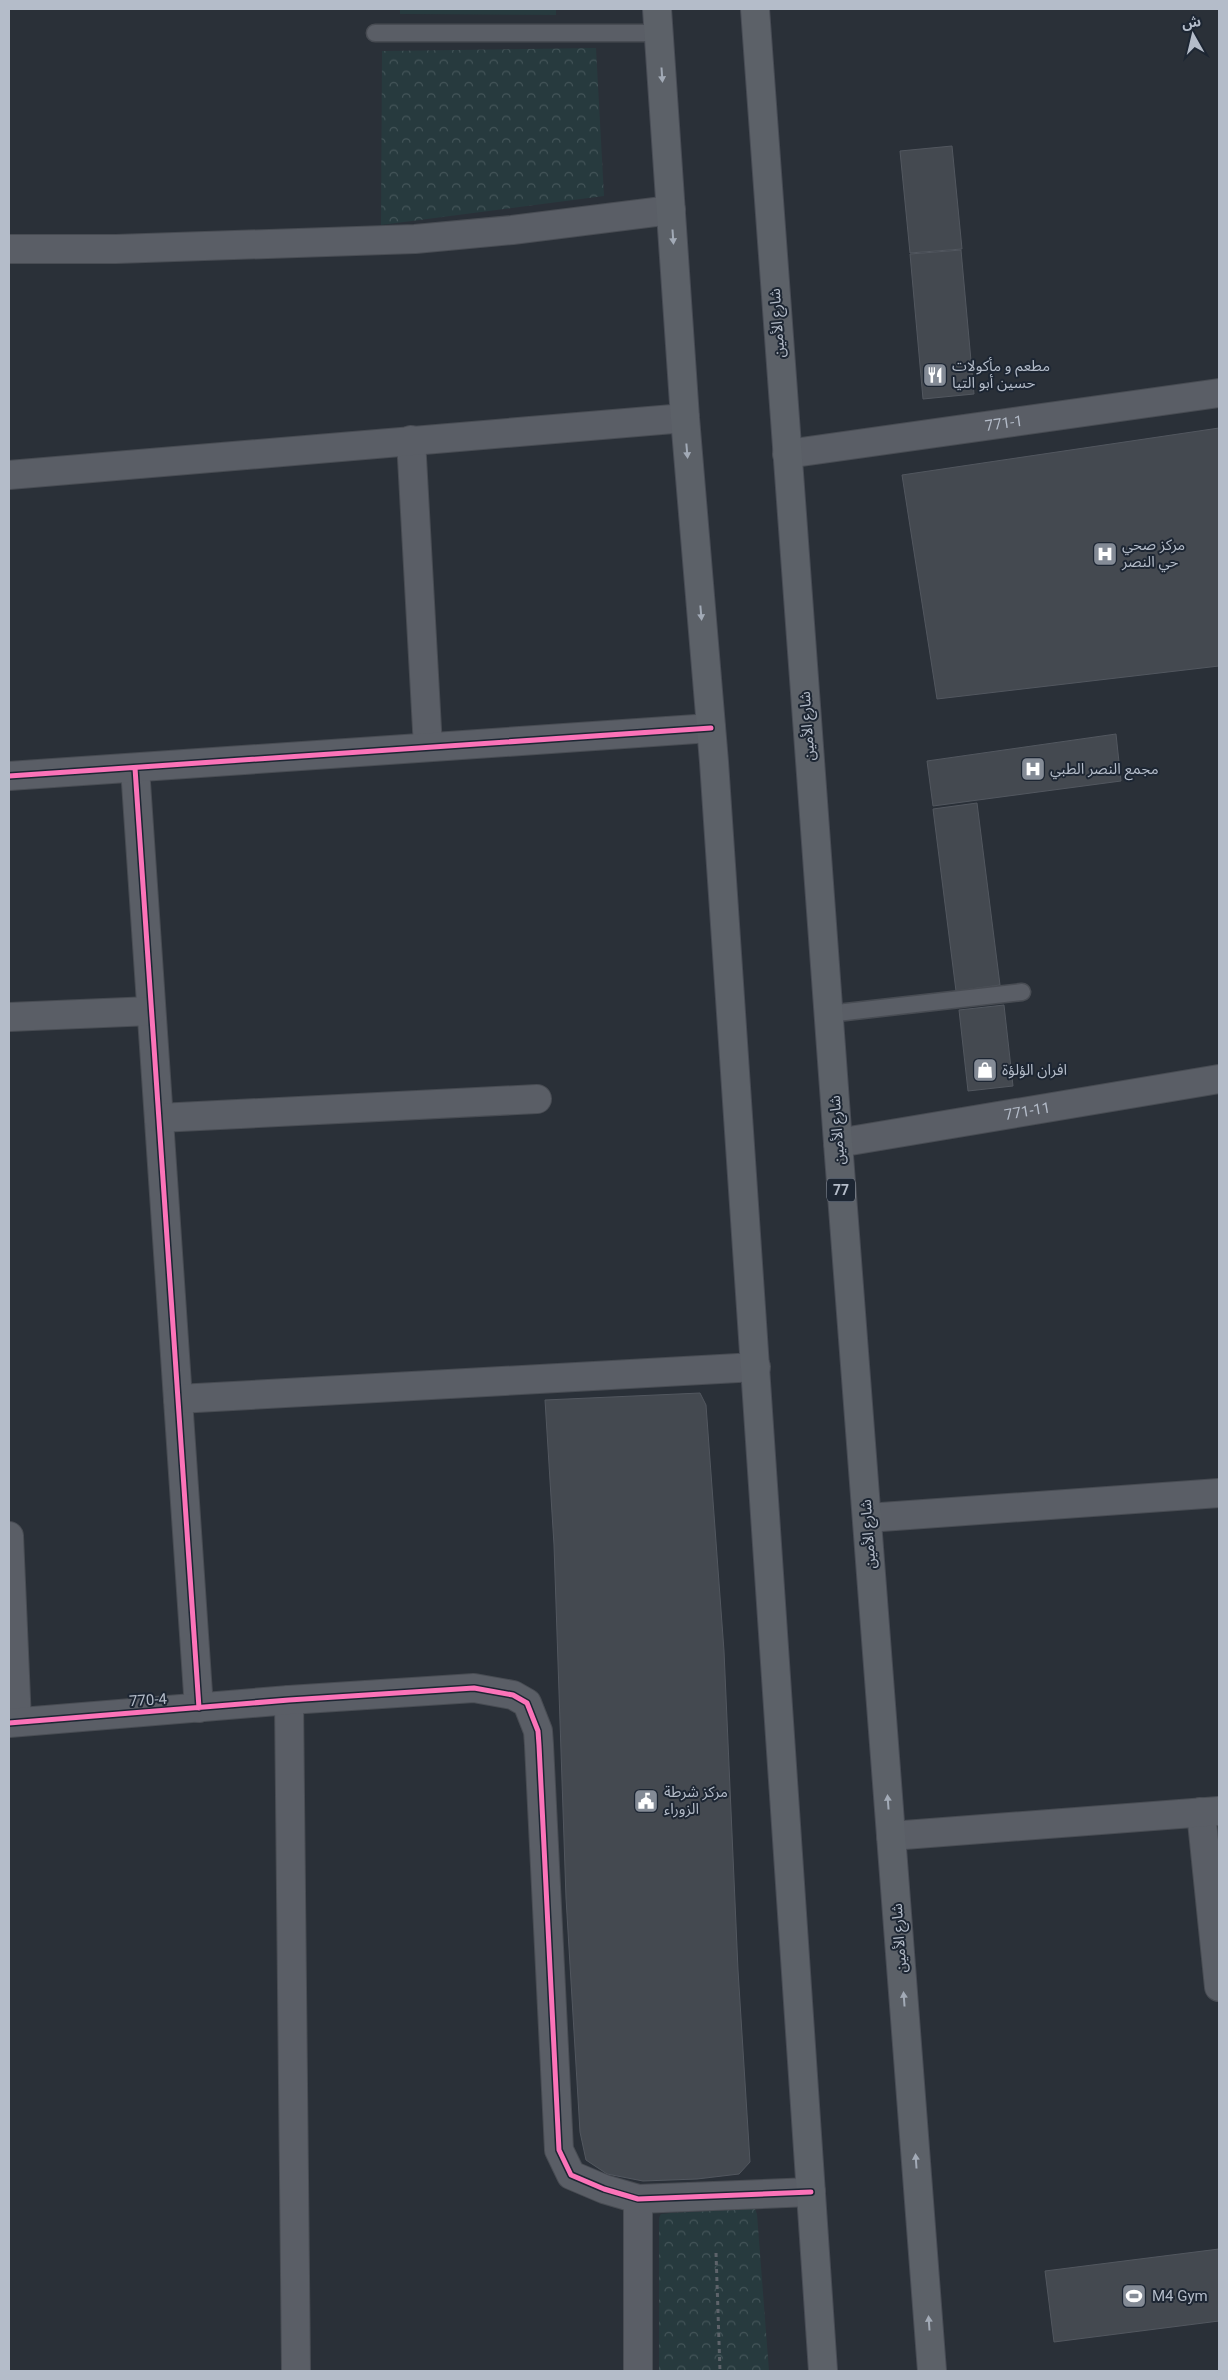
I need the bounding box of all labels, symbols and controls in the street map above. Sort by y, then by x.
north arrow [1168,10,1218,60]
text: ش [1181,13,1202,31]
one-way arrow [658,67,666,83]
one-way arrow [669,229,677,245]
street label: شارع الأمين [766,287,791,358]
place label: مطعم و مأكولات حسين أبو التيا [952,357,1050,392]
restaurant icon: مطعم و مأكولات حسين أبو التيا [922,362,948,388]
street label: 771-1 [984,412,1024,435]
one-way arrow [684,444,692,460]
place label: مركز صحي حي النصر [1121,536,1185,573]
hospital icon: مركز صحي حي النصر [1092,541,1118,567]
one-way arrow [698,606,706,622]
street label: شارع الأمين [796,690,821,761]
hospital icon: مجمع النصر الطبي [1020,756,1046,782]
place label: مجمع النصر الطبي [1050,760,1159,781]
shop icon: افران الؤلؤة [972,1057,998,1083]
place label: افران الؤلؤة [1002,1061,1067,1079]
street label: شارع الأمين [826,1094,851,1165]
street label: 771-11 [1003,1098,1052,1124]
road number: 77 [827,1178,855,1202]
street label: شارع الأمين [857,1498,882,1569]
street label: 770-4 [128,1690,168,1710]
place label: مركز شرطة الزوراء [664,1783,728,1818]
public building icon: مركز شرطة الزوراء [633,1788,659,1814]
one-way arrow [884,1793,892,1809]
street label: شارع الأمين [888,1902,913,1973]
one-way arrow [899,1990,907,2006]
one-way arrow [912,2152,920,2168]
sports icon: M4 Gym [1121,2283,1147,2309]
place label: M4 Gym [1152,2287,1208,2305]
one-way arrow [924,2314,932,2330]

